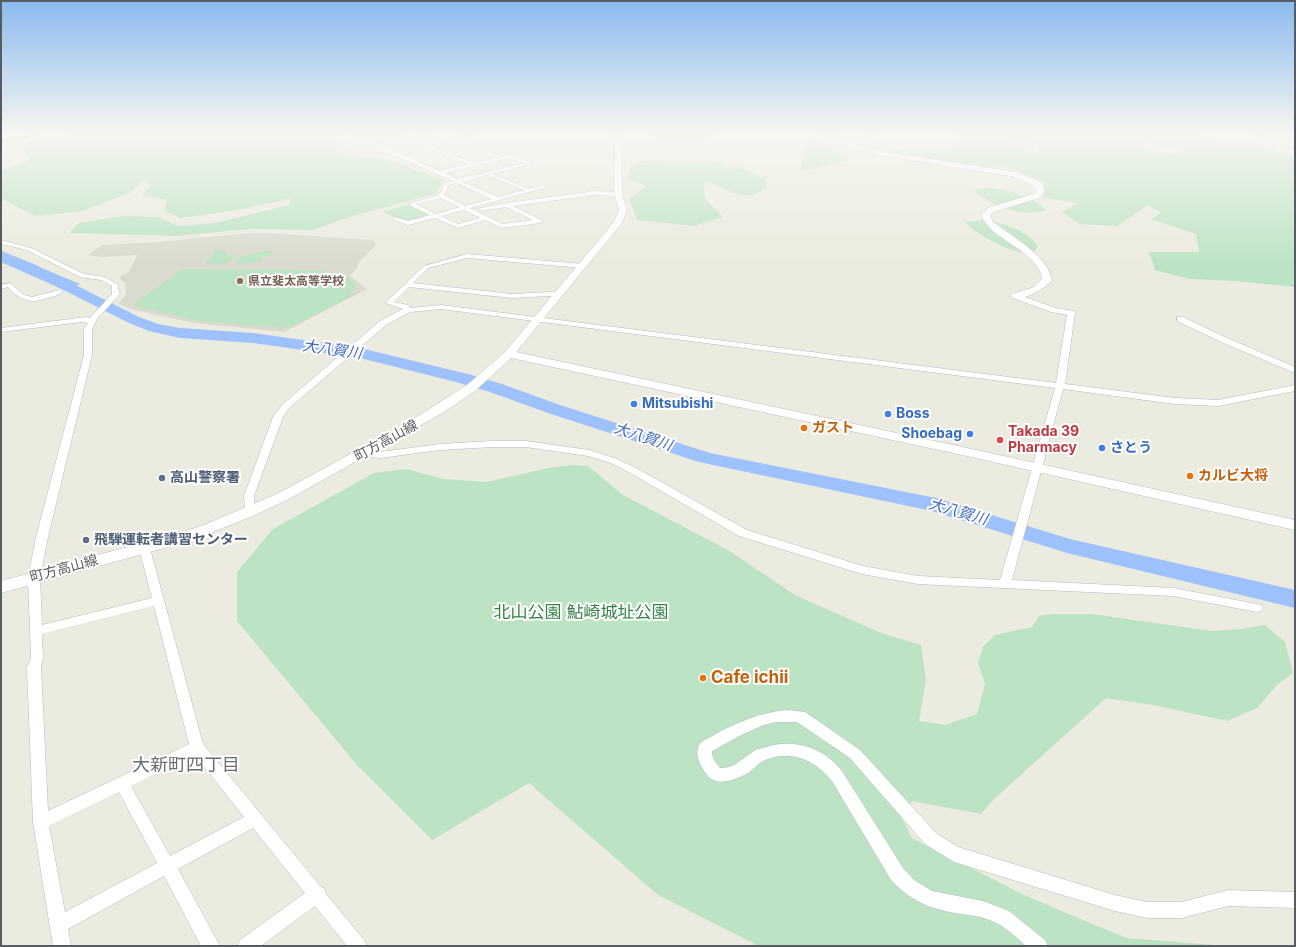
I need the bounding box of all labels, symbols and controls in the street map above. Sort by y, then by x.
place label: 県立斐太高等学校 [248,274,344,288]
marker: 県立斐太高等学校 [235,276,245,286]
water label: 大八賀川 [301,337,363,363]
place label: Mitsubishi [642,396,713,412]
marker: Mitsubishi [629,399,639,409]
place label: Boss [896,406,930,422]
marker: Boss [883,409,893,419]
street label: 町方高山線 [351,417,421,465]
water label: 大八賀川 [612,419,674,455]
place label: ガスト [812,420,854,436]
marker: ガスト [799,423,809,433]
place label: Takada 39 Pharmacy [1008,424,1079,456]
place label: Shoebag [901,426,962,442]
marker: Shoebag [965,429,975,439]
marker: Takada 39 Pharmacy [995,435,1005,445]
place label: さとう [1110,440,1152,456]
marker: さとう [1097,443,1107,453]
place label: カルビ大将 [1198,468,1268,484]
place label: 高山警察署 [170,470,240,486]
marker: カルビ大将 [1185,471,1195,481]
marker: 高山警察署 [157,473,167,483]
water label: 大八賀川 [927,495,989,529]
place label: 飛騨運転者講習センター [94,532,248,548]
marker: 飛騨運転者講習センター [81,535,91,545]
street label: 町方高山線 [28,552,100,586]
park label: 北山公園 鮎崎城址公園 [494,603,668,623]
place label: Cafe ichii [711,668,788,688]
marker: Cafe ichii [698,673,708,683]
district label: 大新町四丁目 [132,755,240,777]

